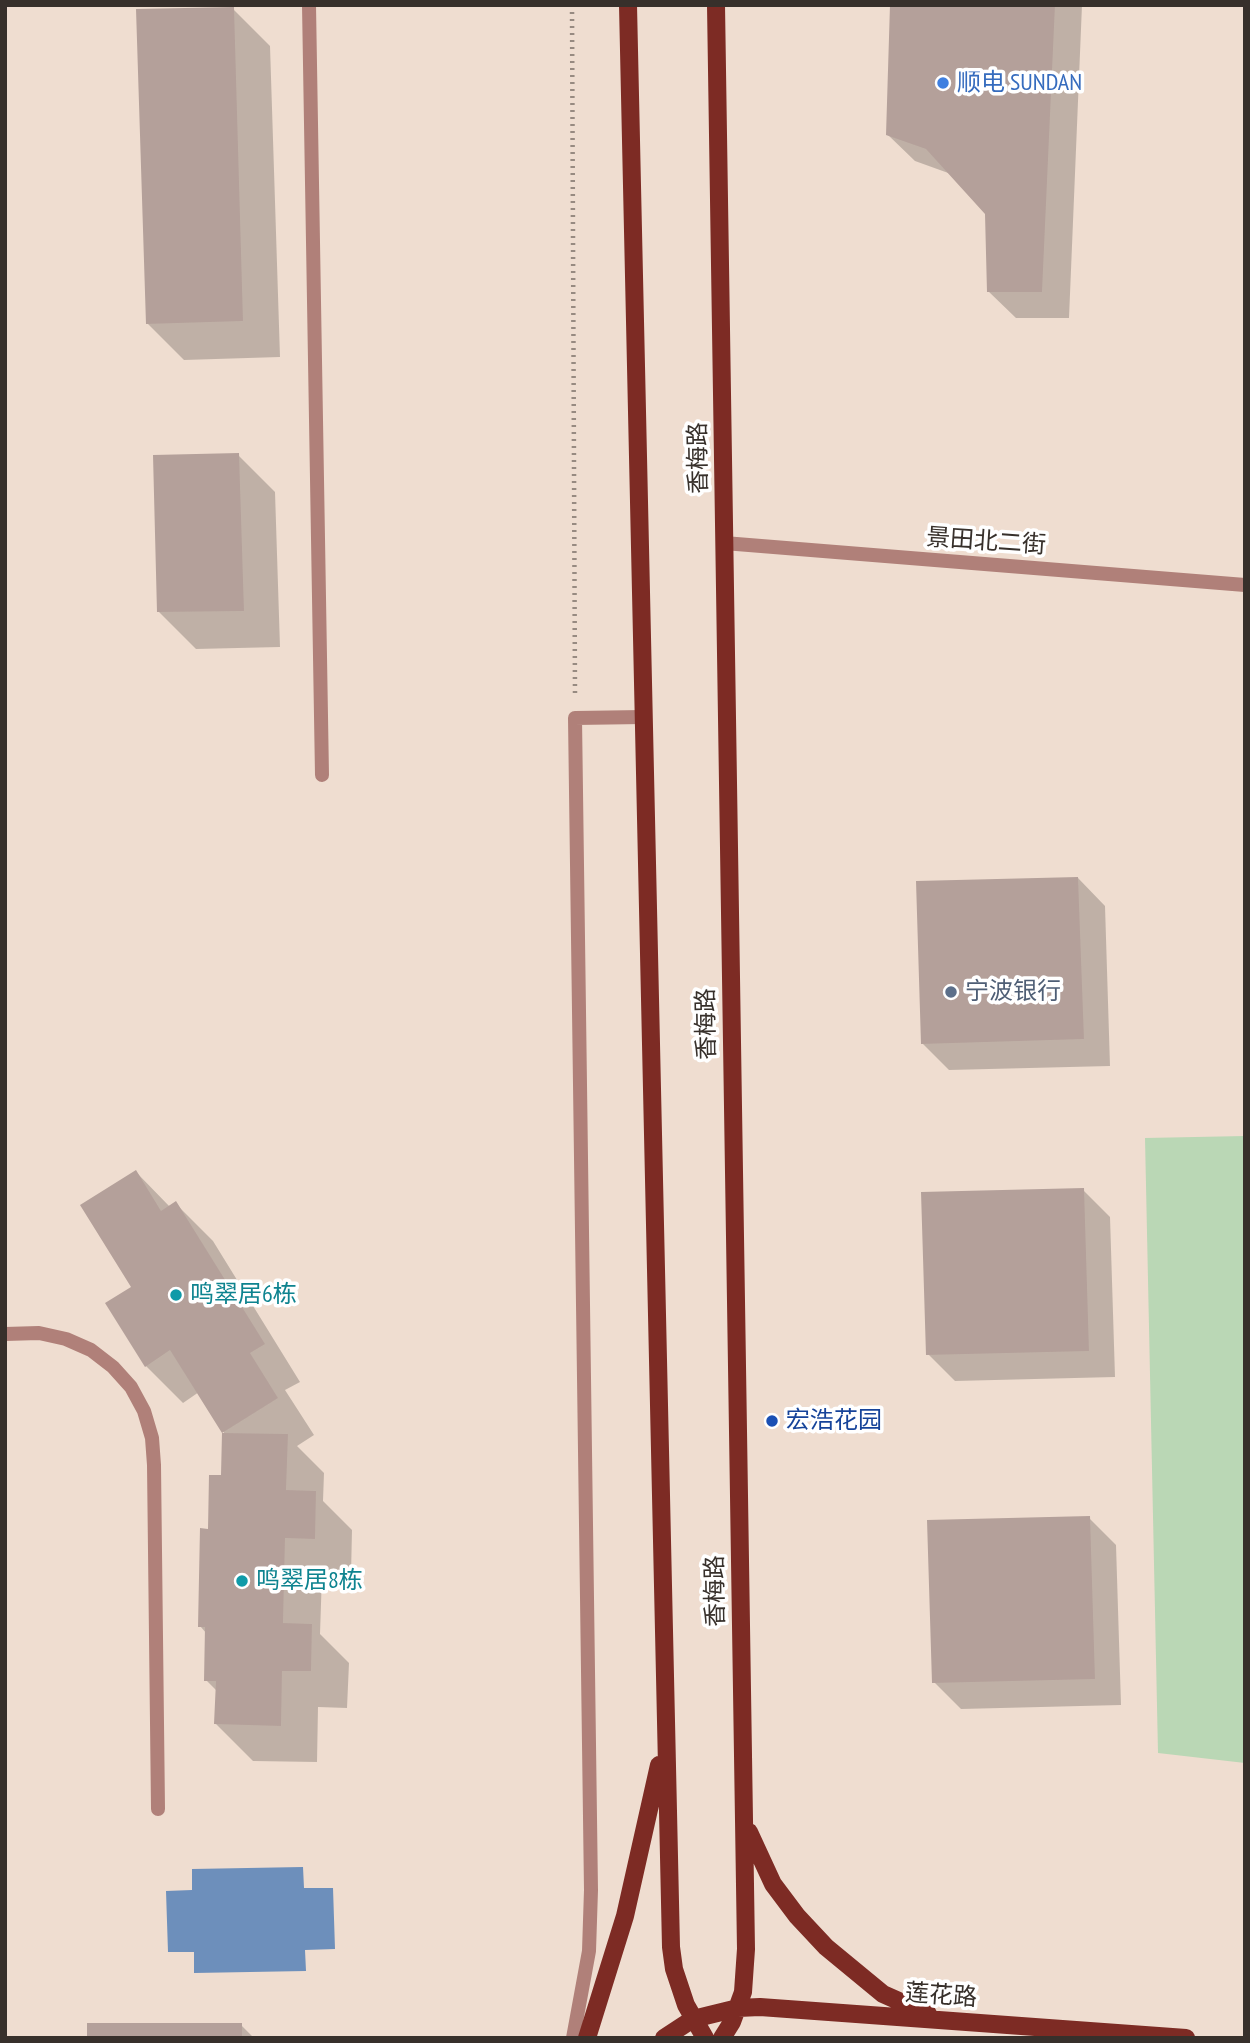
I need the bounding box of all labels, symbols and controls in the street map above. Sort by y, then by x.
place label: 顺电 SUNDAN [957,69,1082,97]
marker: 顺电 SUNDAN [935,75,951,91]
street label: 香梅路 [684,422,714,494]
street label: 景田北二街 [925,523,1047,561]
place label: 宁波银行 [965,978,1061,1006]
marker: 宁波银行 [943,984,959,1000]
street label: 香梅路 [692,988,722,1060]
place label: 鸣翠居6栋 [190,1281,297,1309]
marker: 鸣翠居6栋 [168,1287,184,1303]
place label: 宏浩花园 [786,1407,882,1435]
marker: 宏浩花园 [764,1413,780,1429]
street label: 香梅路 [701,1555,731,1627]
place label: 鸣翠居8栋 [256,1567,363,1595]
marker: 鸣翠居8栋 [234,1573,250,1589]
street label: 莲花路 [904,1979,978,2013]

